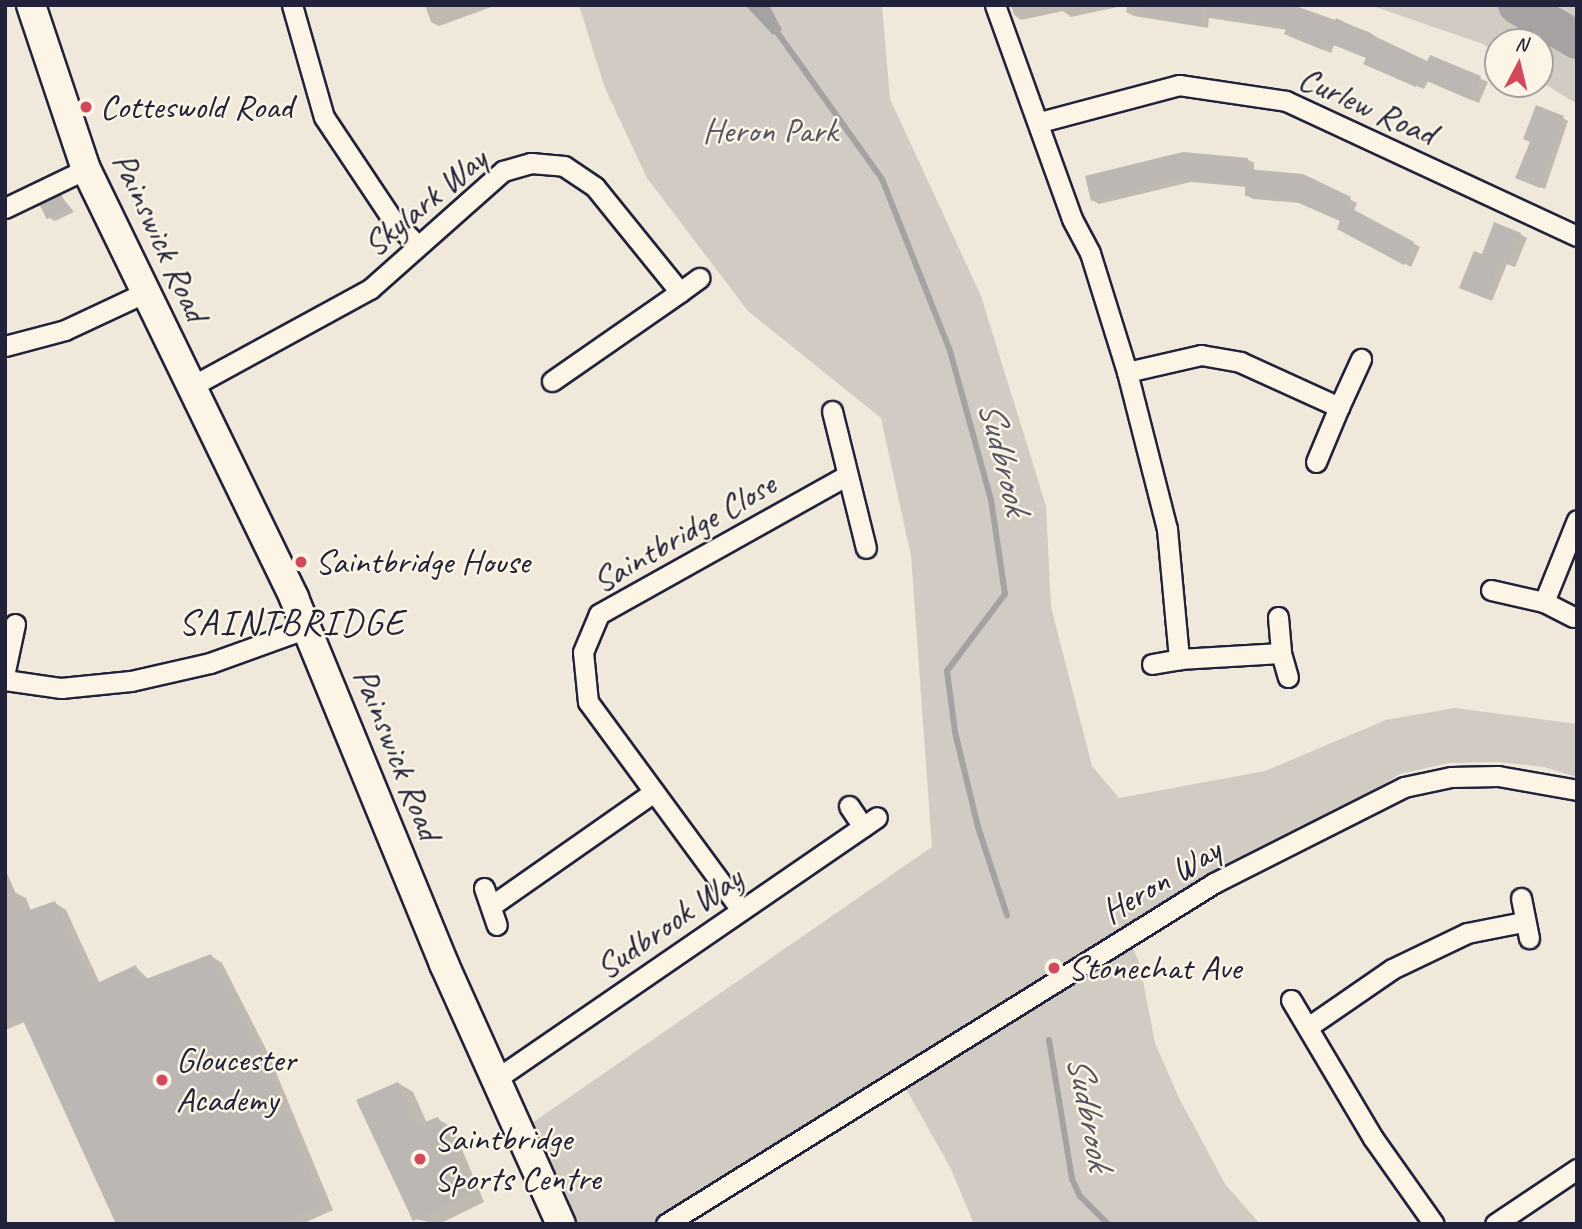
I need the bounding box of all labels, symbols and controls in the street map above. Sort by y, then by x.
north arrow [1484,28,1554,98]
text: N [1514,32,1529,57]
street label: Curlew Road [1293,57,1441,155]
place label: Cotteswold Road [100,86,293,128]
marker: Cotteswold Road [78,99,94,115]
park label: Heron Park [702,110,838,152]
street label: Skylark Way [354,138,496,266]
street label: Painswick Road [103,146,217,328]
water label: Sudbrook [969,396,1039,518]
street label: Saintbridge Close [585,464,783,602]
place label: Saintbridge House [315,541,530,583]
marker: Saintbridge House [293,554,309,570]
district label: SAINTBRIDGE [182,600,402,644]
street label: Painswick Road [344,662,450,846]
street label: Heron Way [1094,829,1228,933]
street label: Sudbrook Way [588,857,750,989]
place label: Stonechat Ave [1068,947,1241,989]
marker: Stonechat Ave [1046,960,1062,976]
place label: Gloucester Academy [176,1039,296,1121]
water label: Sudbrook [1057,1052,1123,1172]
marker: Gloucester Academy [154,1072,170,1088]
place label: Saintbridge Sports Centre [434,1118,600,1200]
marker: Saintbridge Sports Centre [412,1151,428,1167]

